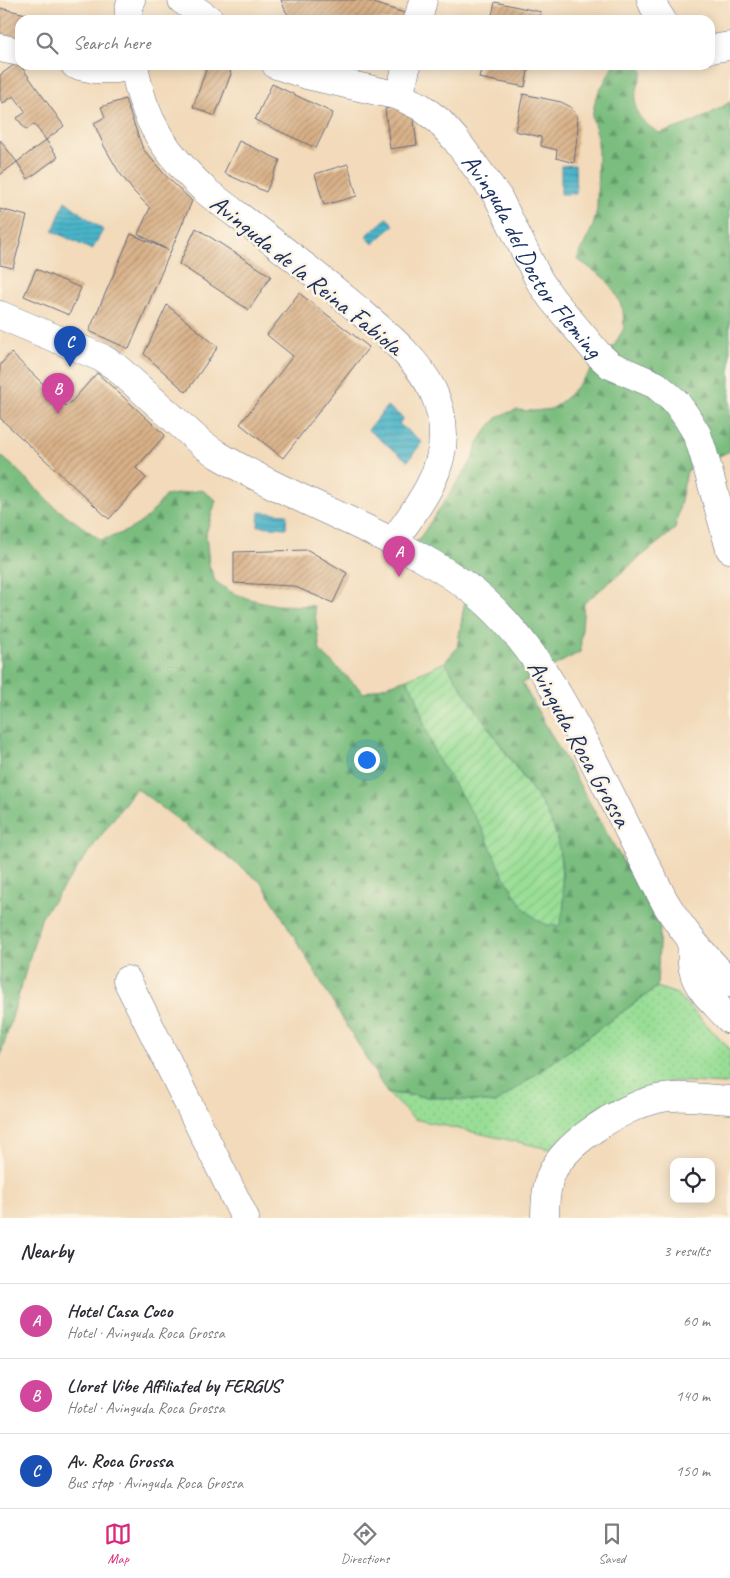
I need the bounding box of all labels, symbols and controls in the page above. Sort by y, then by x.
search box [15,15,715,70]
icon: search [33,29,61,57]
text: Search here [73,31,150,55]
street label: Avinguda del Doctor Fleming [454,147,610,366]
street label: Avinguda de la Reina Fabiola [204,187,411,364]
pin: C [54,326,86,367]
pin: B [42,373,74,414]
pin: A [383,536,415,577]
street label: Avinguda Roca Grossa [520,654,639,834]
your location [354,747,380,773]
map controls [670,1158,715,1203]
button: locate [670,1158,715,1203]
text: Nearby [20,1238,73,1264]
text: 3 results [663,1241,710,1261]
text: Hotel Casa Coco [67,1299,172,1323]
text: A [32,1311,40,1331]
text: 60 m [683,1311,710,1331]
text: Hotel · Avinguda Roca Grossa [67,1323,225,1343]
text: Lloret Vibe Affiliated by FERGUS [67,1374,280,1398]
text: B [32,1386,40,1406]
text: 140 m [676,1386,710,1406]
text: Hotel · Avinguda Roca Grossa [67,1398,225,1418]
text: Av. Roca Grossa [67,1449,173,1473]
text: C [32,1461,40,1481]
text: 150 m [676,1461,710,1481]
text: Bus stop · Avinguda Roca Grossa [67,1473,243,1493]
tab: Map [104,1520,132,1567]
tab: Directions [341,1520,389,1567]
tab: Saved [598,1520,626,1567]

